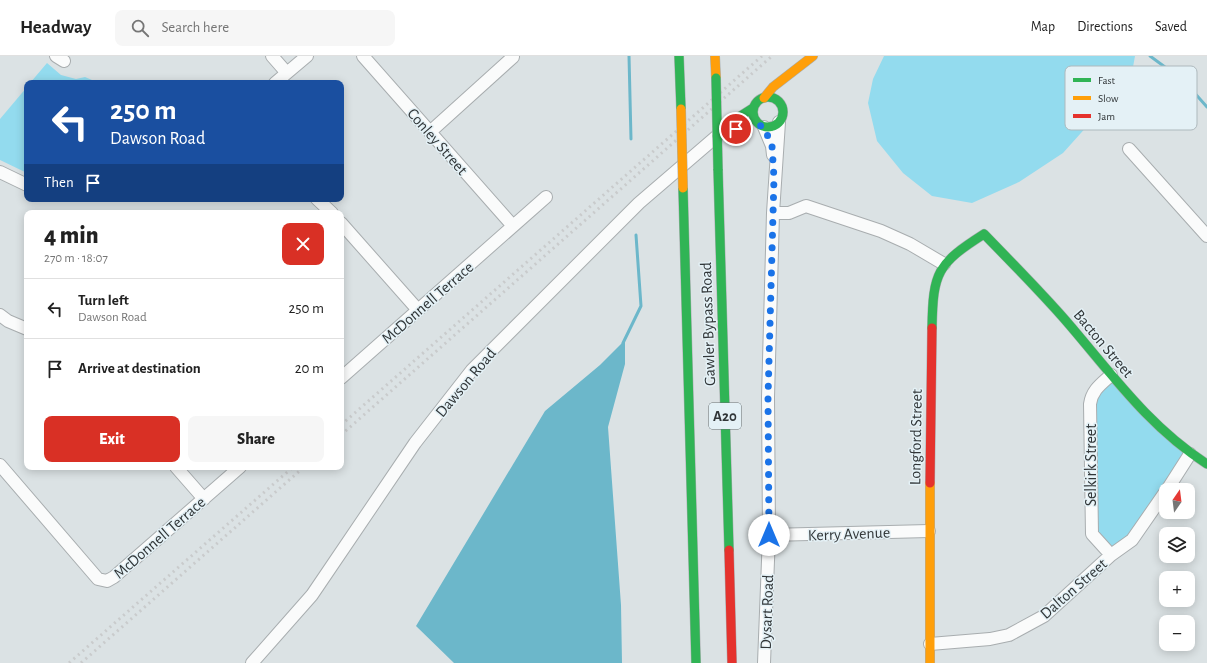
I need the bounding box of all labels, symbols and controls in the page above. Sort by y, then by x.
search box [115,10,395,46]
icon: search [129,17,151,39]
text: Headway [20,18,91,37]
text: Search here [161,20,229,35]
text: Map [1031,20,1055,34]
text: Directions [1077,20,1133,34]
text: Saved [1155,20,1187,34]
legend [1065,66,1197,130]
text: Fast [1098,75,1116,86]
text: Slow [1098,93,1119,104]
icon: left [44,96,96,148]
text: 250 m [110,97,177,125]
street label: Conley Street [403,105,470,179]
text: Jam [1098,111,1115,122]
pin [719,112,753,146]
icon: arrive [725,118,747,140]
text: Dawson Road [110,130,205,148]
icon: arrive [82,172,104,194]
text: Then [44,175,74,190]
button: close [282,223,324,265]
text: 4 min [44,224,99,248]
text: 270 m · 18:07 [44,252,108,265]
street label: McDonnell Terrace [379,259,477,347]
street label: Gawler Bypass Road [698,262,719,386]
text: Turn left [78,293,129,308]
icon: left [44,298,66,320]
text: 250 m [289,301,324,316]
street label: Bacton Street [1070,307,1136,381]
text: Dawson Road [78,311,147,324]
street label: Dawson Road [432,345,499,420]
icon: arrive [44,358,66,380]
text: Arrive at destination [78,361,201,376]
text: 20 m [295,361,324,376]
street label: Longford Street [907,389,925,485]
road number: A20 [709,403,741,429]
button: Exit [44,416,180,462]
button: Share [188,416,324,462]
street label: Selkirk Street [1083,424,1099,506]
north arrow [1159,483,1195,519]
map controls [1159,483,1195,651]
street label: McDonnell Terrace [111,494,209,582]
position arrow [748,514,790,556]
street label: Kerry Avenue [808,525,891,544]
button: layers [1159,527,1195,563]
street label: Dalton Street [1037,556,1110,622]
button: + [1159,571,1195,607]
street label: Dysart Road [758,574,777,650]
button: − [1159,615,1195,651]

